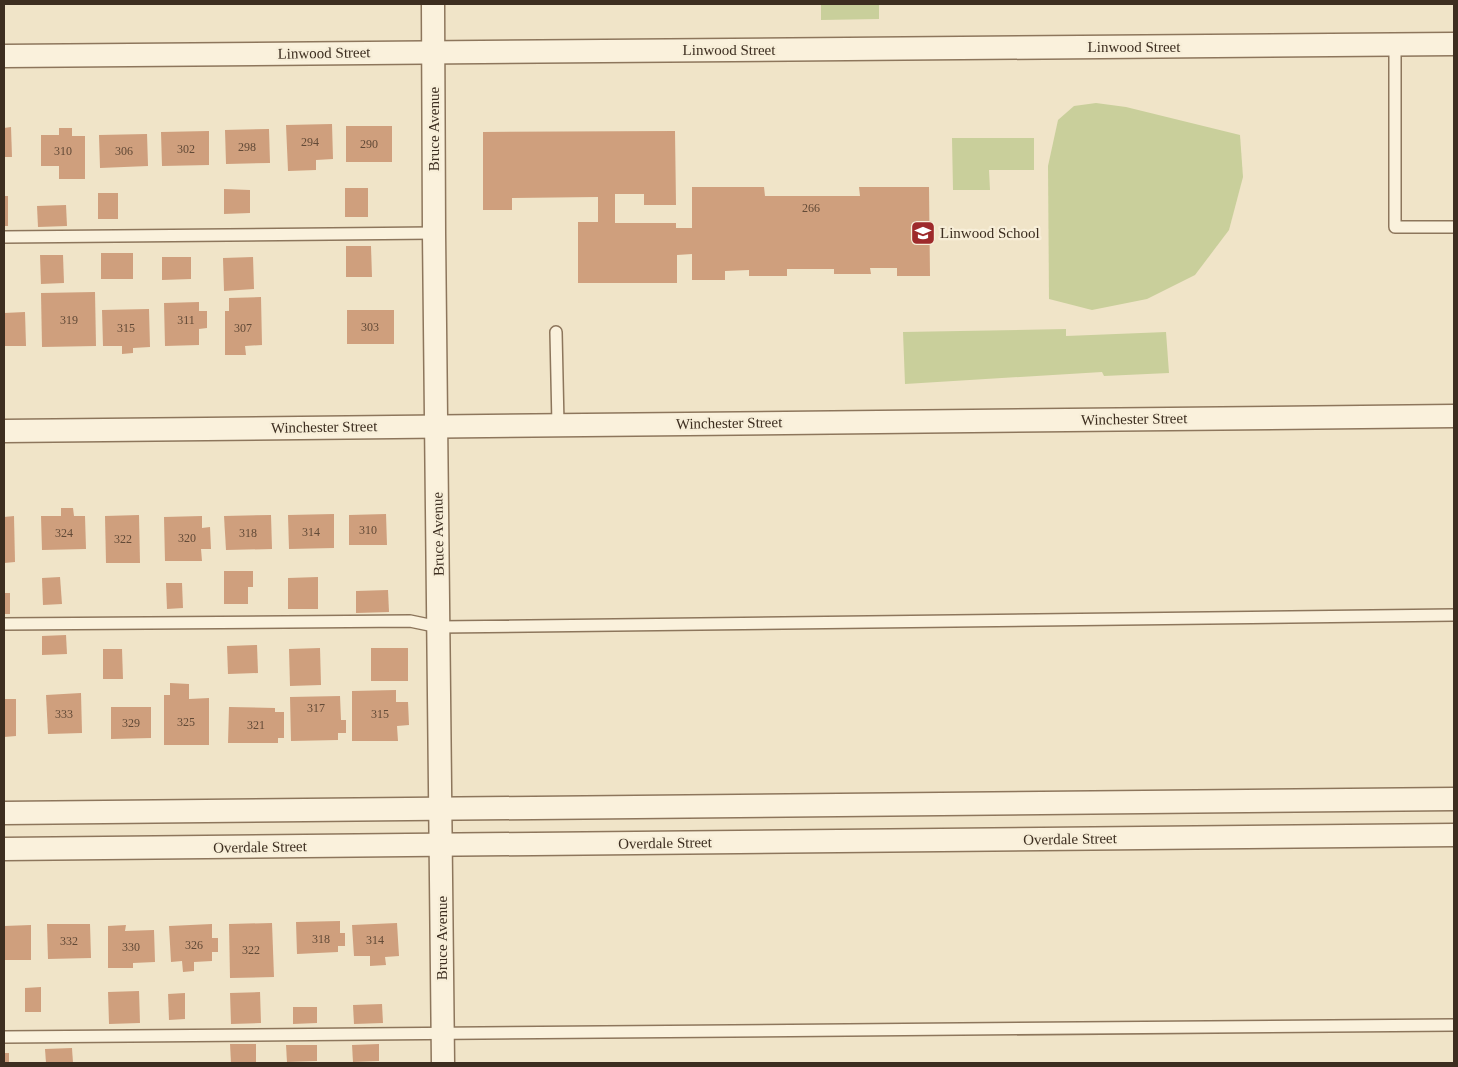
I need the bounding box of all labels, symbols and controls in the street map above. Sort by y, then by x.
street label: Linwood Street [1088,39,1181,55]
street label: Linwood Street [683,42,776,58]
street label: Linwood Street [277,44,371,62]
street label: Bruce Avenue [426,87,442,171]
house number: 294 [301,135,319,149]
house number: 290 [360,137,378,151]
house number: 298 [238,140,256,154]
house number: 302 [177,142,195,156]
house number: 310 [54,144,72,158]
house number: 306 [115,144,133,158]
house number: 266 [802,201,820,215]
school or university icon: Linwood School [910,220,936,246]
place label: Linwood School [940,225,1040,241]
house number: 319 [60,313,78,327]
house number: 311 [177,313,195,327]
house number: 303 [361,320,379,334]
house number: 315 [117,321,135,335]
house number: 307 [234,321,252,335]
street label: Winchester Street [1081,410,1188,428]
street label: Winchester Street [676,414,783,432]
street label: Winchester Street [271,418,378,436]
street label: Bruce Avenue [429,491,447,576]
house number: 310 [359,523,377,537]
house number: 314 [302,525,320,539]
house number: 324 [55,526,73,540]
house number: 318 [239,526,257,540]
house number: 320 [178,531,196,545]
house number: 322 [114,532,132,546]
house number: 317 [307,701,325,715]
house number: 333 [55,707,73,721]
house number: 315 [371,707,389,721]
house number: 325 [177,715,195,729]
house number: 329 [122,716,140,730]
house number: 321 [247,718,265,732]
street label: Overdale Street [1023,830,1118,848]
street label: Overdale Street [618,834,713,852]
street label: Overdale Street [213,838,308,856]
street label: Bruce Avenue [434,896,450,980]
house number: 318 [312,932,330,946]
house number: 314 [366,933,384,947]
house number: 332 [60,934,78,948]
house number: 326 [185,938,203,952]
house number: 330 [122,940,140,954]
house number: 322 [242,943,260,957]

